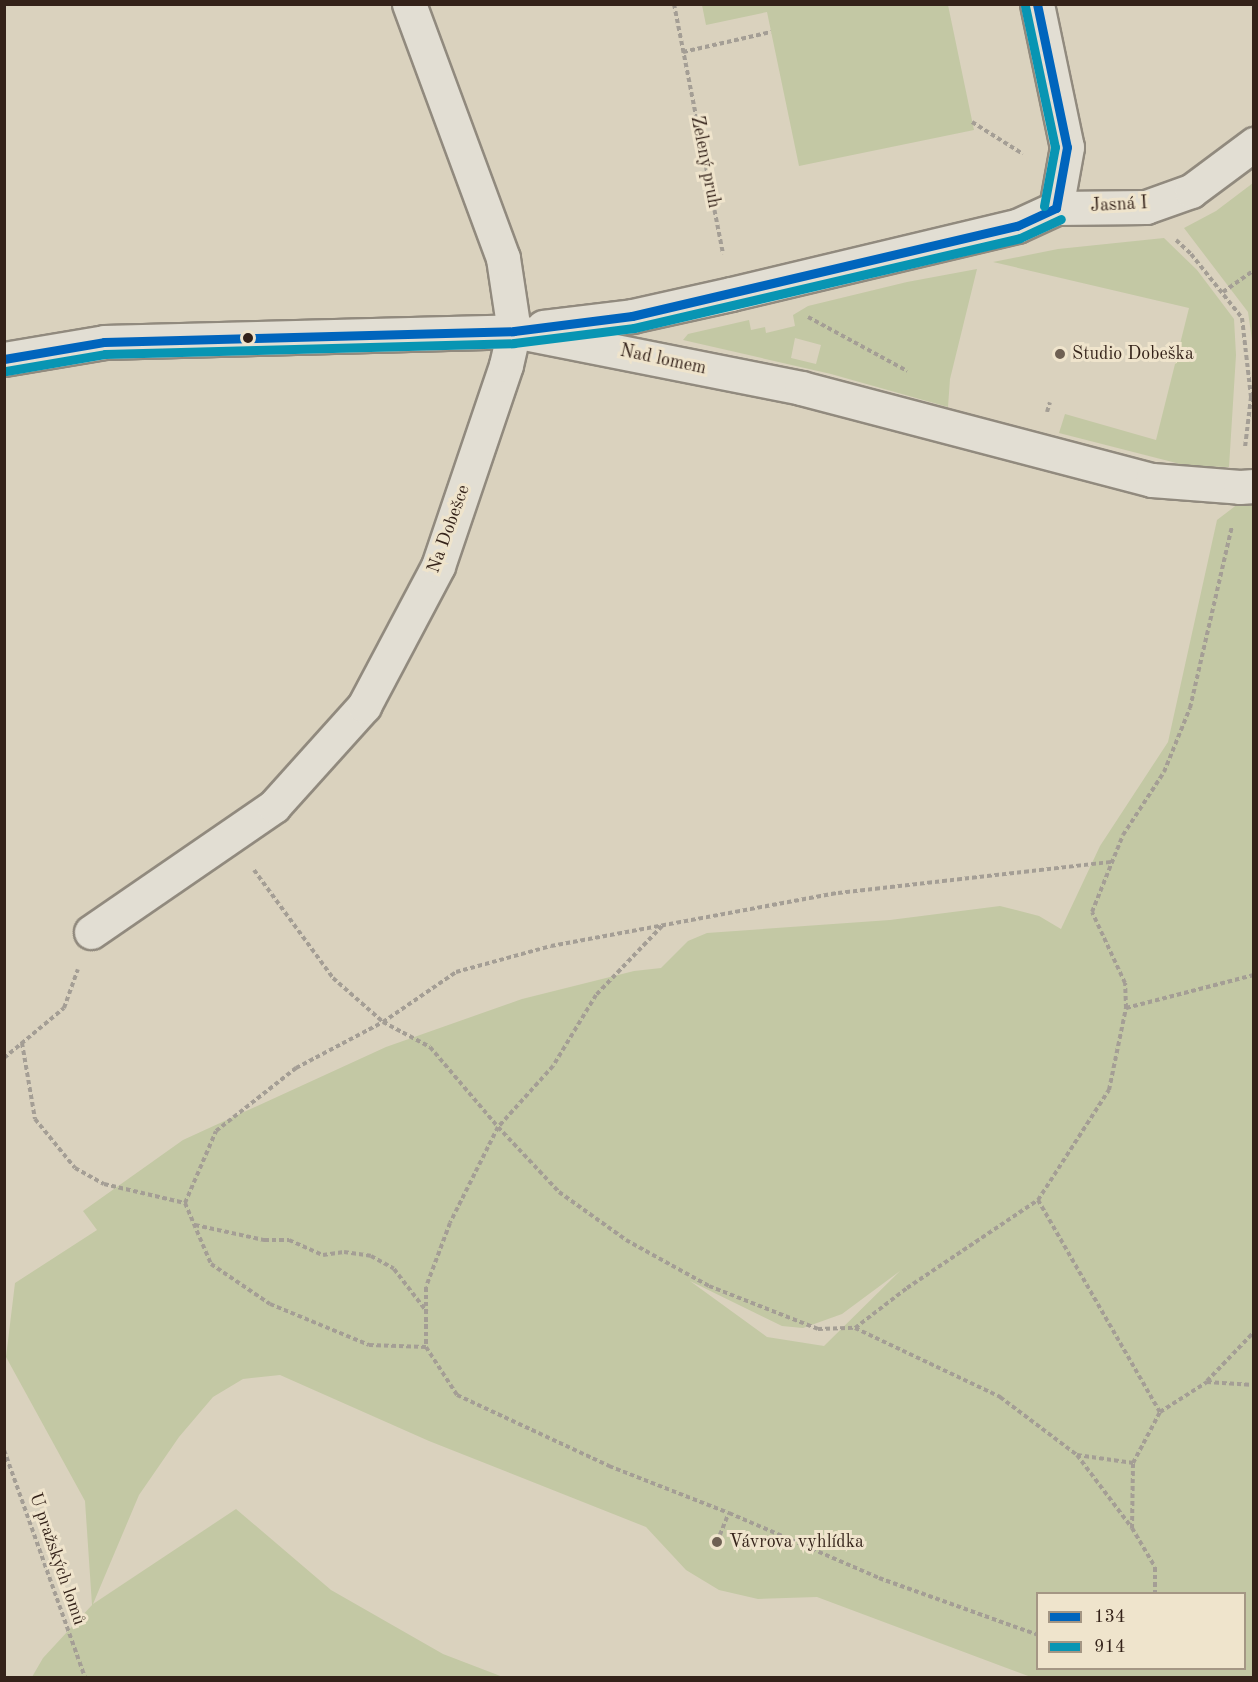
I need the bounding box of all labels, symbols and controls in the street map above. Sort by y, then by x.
street label: Zelený pruh [685,114,725,210]
street label: Jasná I [1090,193,1148,217]
unlabelled marker [242,332,254,344]
street label: Nad lomem [618,340,708,380]
place label: Studio Dobeška [1072,343,1194,365]
marker: Studio Dobeška [1053,347,1067,361]
street label: Na Dobešce [423,482,475,576]
street label: U pražských lomů [24,1490,90,1628]
place label: Vávrova vyhlídka [729,1531,864,1553]
marker: Vávrova vyhlídka [710,1535,724,1549]
legend [1036,1592,1246,1670]
text: 134 [1094,1608,1125,1626]
text: 914 [1094,1638,1125,1656]

